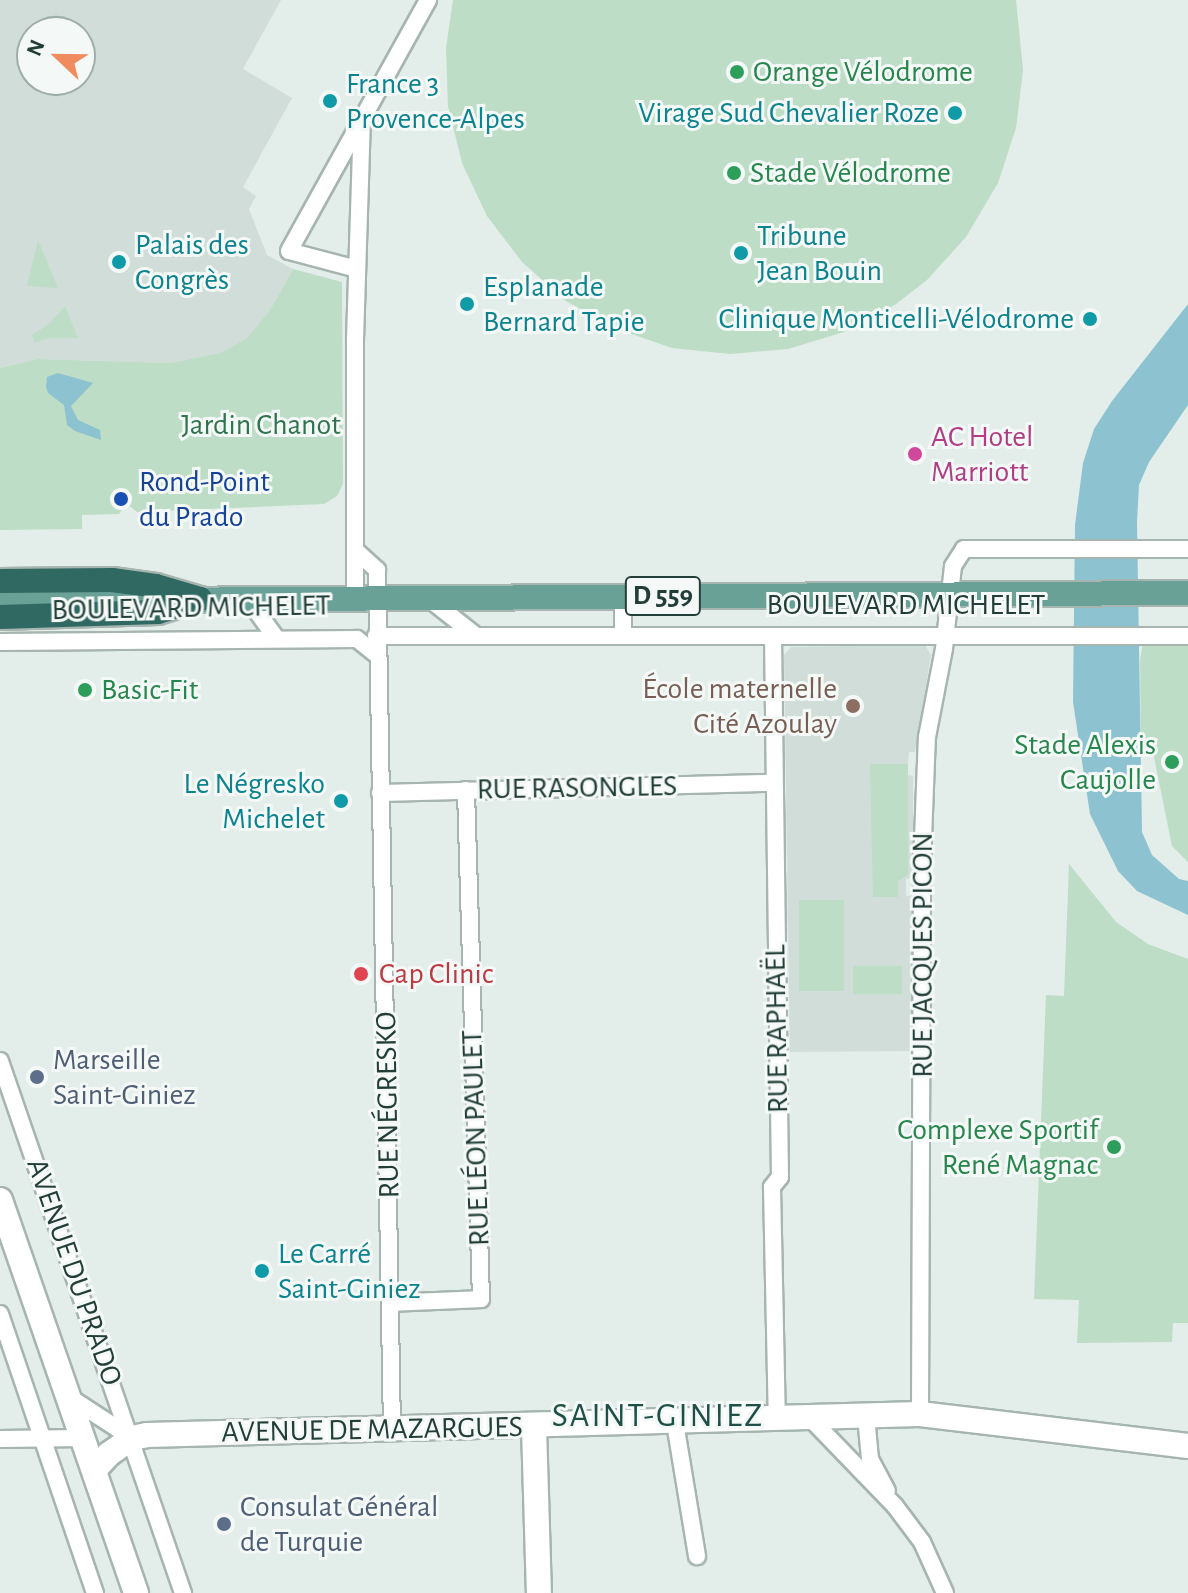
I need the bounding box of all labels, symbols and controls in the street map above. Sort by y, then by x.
north arrow [16,16,96,96]
text: N [23,37,49,59]
place label: Orange Vélodrome [753,54,973,90]
marker: Orange Vélodrome [728,63,746,81]
place label: France 3 Provence-Alpes [346,66,525,136]
marker: France 3 Provence-Alpes [321,92,339,110]
place label: Virage Sud Chevalier Roze [638,95,939,131]
marker: Virage Sud Chevalier Roze [946,104,964,122]
place label: Stade Vélodrome [750,155,951,191]
marker: Stade Vélodrome [725,164,743,182]
place label: Tribune Jean Bouin [757,218,882,288]
place label: Palais des Congrès [135,227,249,298]
marker: Tribune Jean Bouin [732,244,750,262]
marker: Palais des Congrès [110,253,128,271]
place label: Esplanade Bernard Tapie [483,269,644,340]
marker: Esplanade Bernard Tapie [458,295,476,313]
place label: Clinique Monticelli-Vélodrome [719,301,1074,337]
marker: Clinique Monticelli-Vélodrome [1081,310,1099,328]
park label: Jardin Chanot [181,407,341,443]
place label: AC Hotel Marriott [931,419,1034,490]
marker: AC Hotel Marriott [906,445,924,463]
place label: Rond-Point du Prado [139,464,270,534]
marker: Rond-Point du Prado [110,488,132,510]
road number: D 559 [623,572,703,620]
street label: BOULEVARD MICHELET [767,587,1045,623]
street label: BOULEVARD MICHELET [51,588,331,628]
place label: École maternelle Cité Azoulay [642,671,837,742]
place label: Basic-Fit [101,672,198,708]
marker: Basic-Fit [76,681,94,699]
marker: École maternelle Cité Azoulay [844,697,862,715]
place label: Stade Alexis Caujolle [1014,727,1156,798]
marker: Stade Alexis Caujolle [1163,753,1181,771]
place label: Le Négresko Michelet [184,766,325,836]
street label: RUE RASONGLES [476,768,678,808]
marker: Le Négresko Michelet [332,792,350,810]
street label: RUE JACQUES PICON [905,832,941,1078]
street label: RUE RAPHAËL [758,944,796,1114]
place label: Cap Clinic [379,956,493,992]
marker: Cap Clinic [350,963,372,985]
street label: RUE NÉGRESKO [368,1011,408,1199]
street label: RUE LÉON PAULET [454,1029,498,1247]
place label: Marseille Saint-Giniez [53,1042,196,1112]
marker: Marseille Saint-Giniez [28,1068,46,1086]
place label: Complexe Sportif René Magnac [897,1112,1098,1182]
marker: Complexe Sportif René Magnac [1105,1138,1123,1156]
street label: AVENUE DU PRADO [18,1154,130,1390]
place label: Le Carré Saint-Giniez [278,1236,421,1306]
marker: Le Carré Saint-Giniez [253,1262,271,1280]
district label: SAINT-GINIEZ [552,1397,764,1437]
street label: AVENUE DE MAZARGUES [221,1409,523,1451]
place label: Consulat Général de Turquie [240,1489,438,1560]
marker: Consulat Général de Turquie [215,1515,233,1533]

